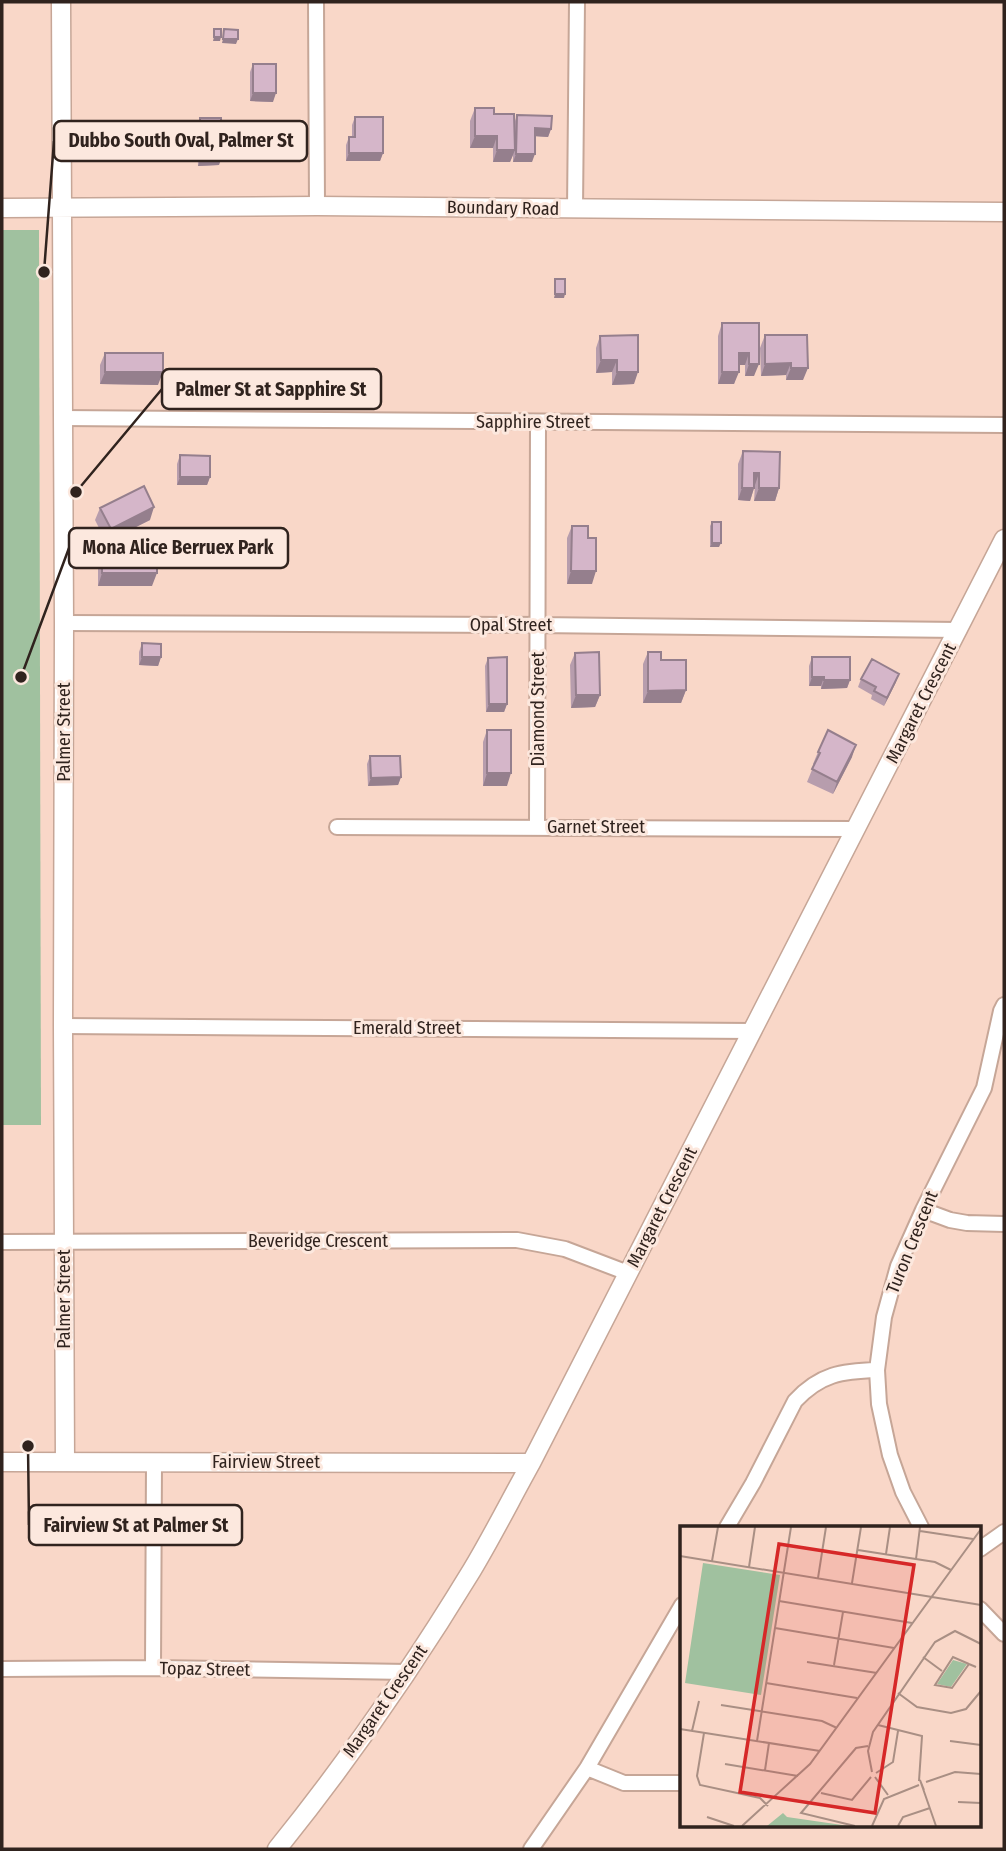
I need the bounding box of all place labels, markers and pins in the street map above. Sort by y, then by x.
callout: Dubbo South Oval, Palmer St [54,121,307,161]
callout: Palmer St at Sapphire St [162,369,381,409]
callout: Mona Alice Berruex Park [69,528,288,568]
callout: Fairview St at Palmer St [29,1505,242,1545]

